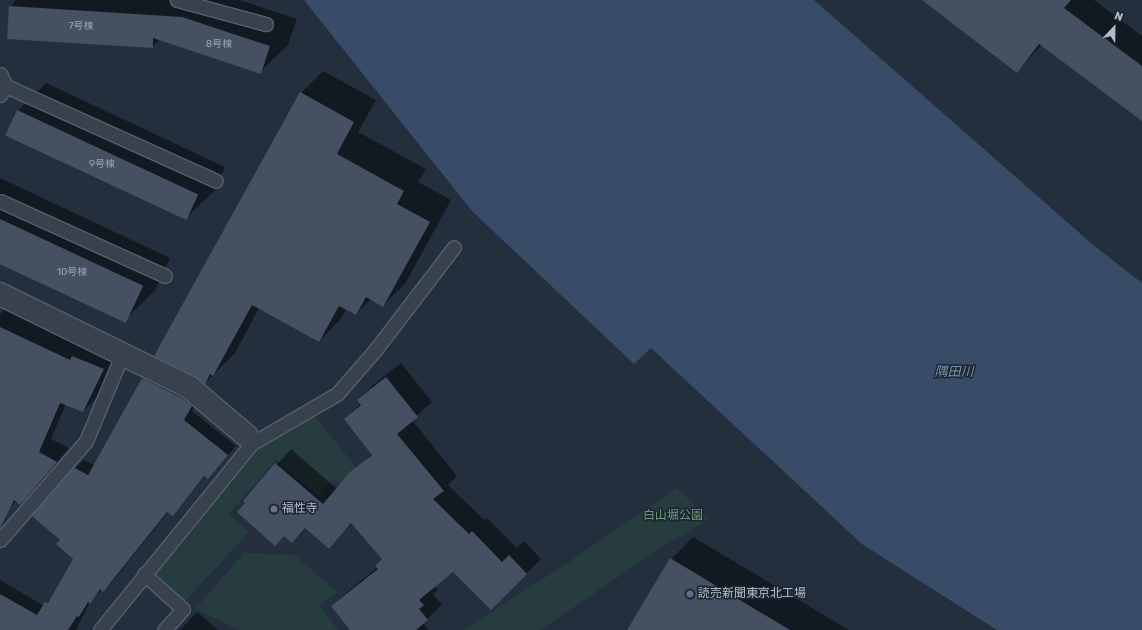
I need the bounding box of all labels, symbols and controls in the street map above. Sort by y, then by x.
north arrow [1094,8,1134,48]
text: N [1113,9,1125,24]
house number: 7号棟 [68,21,94,33]
house number: 8号棟 [206,39,232,51]
house number: 9号棟 [89,159,115,171]
house number: 10号棟 [57,267,87,279]
water label: 隅田川 [935,364,973,380]
place label: 福性寺 [282,502,318,516]
marker: 福性寺 [269,504,279,514]
park label: 白山堀公園 [643,509,703,523]
place label: 読売新聞東京北工場 [698,587,806,601]
marker: 読売新聞東京北工場 [685,589,695,599]

